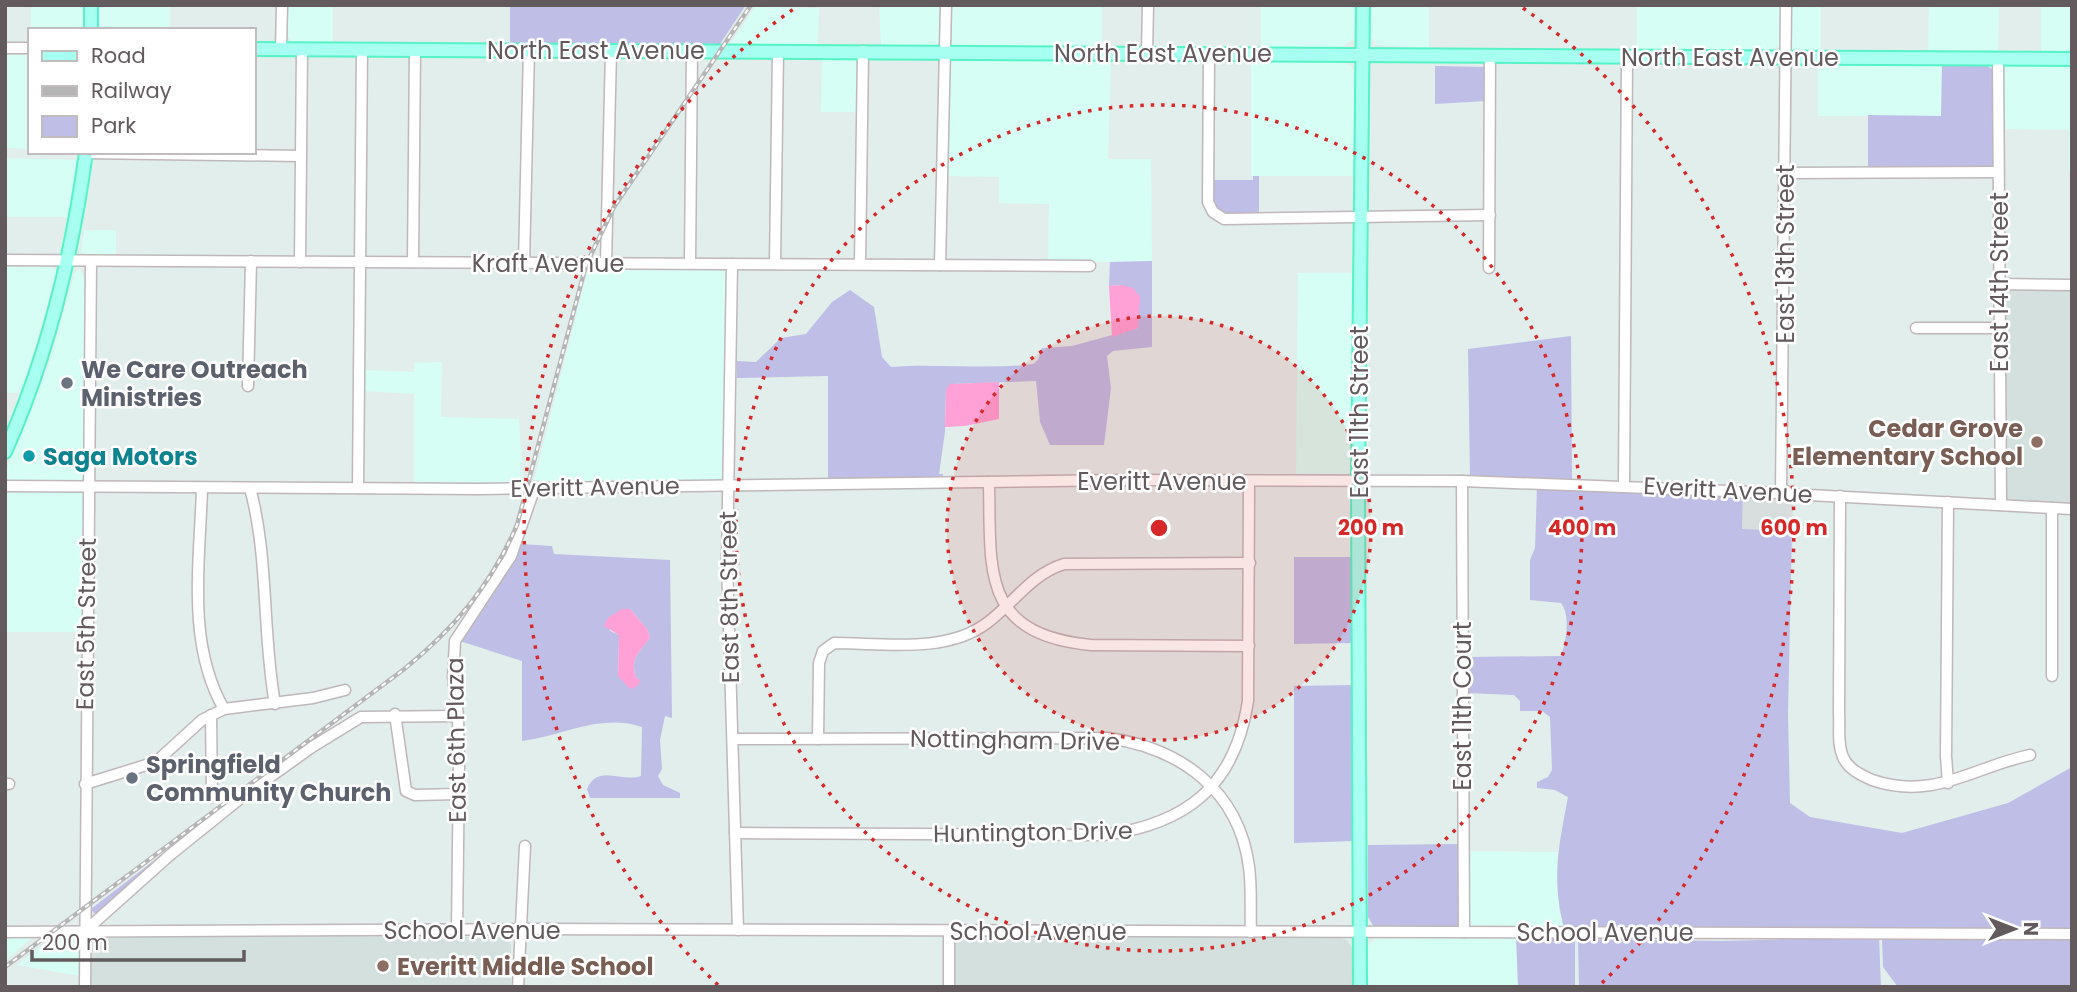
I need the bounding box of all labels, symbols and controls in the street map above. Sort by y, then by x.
legend [28,28,256,154]
street label: North East Avenue [487,34,705,67]
street label: North East Avenue [1054,37,1272,70]
text: Road [91,41,146,70]
street label: North East Avenue [1621,41,1839,74]
text: Railway [91,76,172,105]
text: Park [91,111,136,140]
street label: East 13th Street [1769,165,1802,343]
street label: East 14th Street [1983,192,2016,372]
street label: Kraft Avenue [472,247,624,280]
street label: East 11th Street [1343,326,1376,498]
place label: We Care Outreach Ministries [81,353,308,414]
marker: We Care Outreach Ministries [59,375,75,391]
place label: Cedar Grove Elementary School [1792,412,2023,473]
marker: Cedar Grove Elementary School [2029,434,2045,450]
place label: Saga Motors [43,440,198,473]
marker: Saga Motors [21,448,37,464]
street label: Everitt Avenue [1077,465,1247,498]
street label: Everitt Avenue [510,469,680,505]
street label: Everitt Avenue [1642,469,1814,511]
street label: East 8th Street [711,511,747,683]
text: 200 m [1338,513,1404,542]
text: 400 m [1548,513,1616,542]
text: 600 m [1760,513,1828,542]
centre of rings [1147,516,1171,540]
street label: East 5th Street [68,538,104,710]
street label: East 11th Court [1446,621,1479,791]
street label: East 6th Plaza [438,657,474,823]
street label: Nottingham Drive [910,722,1120,758]
place label: Springfield Community Church [146,748,391,809]
marker: Springfield Community Church [124,770,140,786]
street label: Huntington Drive [933,814,1133,850]
north arrow [1979,894,2049,964]
street label: School Avenue [383,914,561,947]
street label: School Avenue [949,915,1127,948]
street label: School Avenue [1516,916,1694,949]
scale bar [32,918,243,962]
text: N [2017,922,2044,936]
text: 200 m [42,928,108,957]
place label: Everitt Middle School [397,950,654,983]
marker: Everitt Middle School [375,958,391,974]

